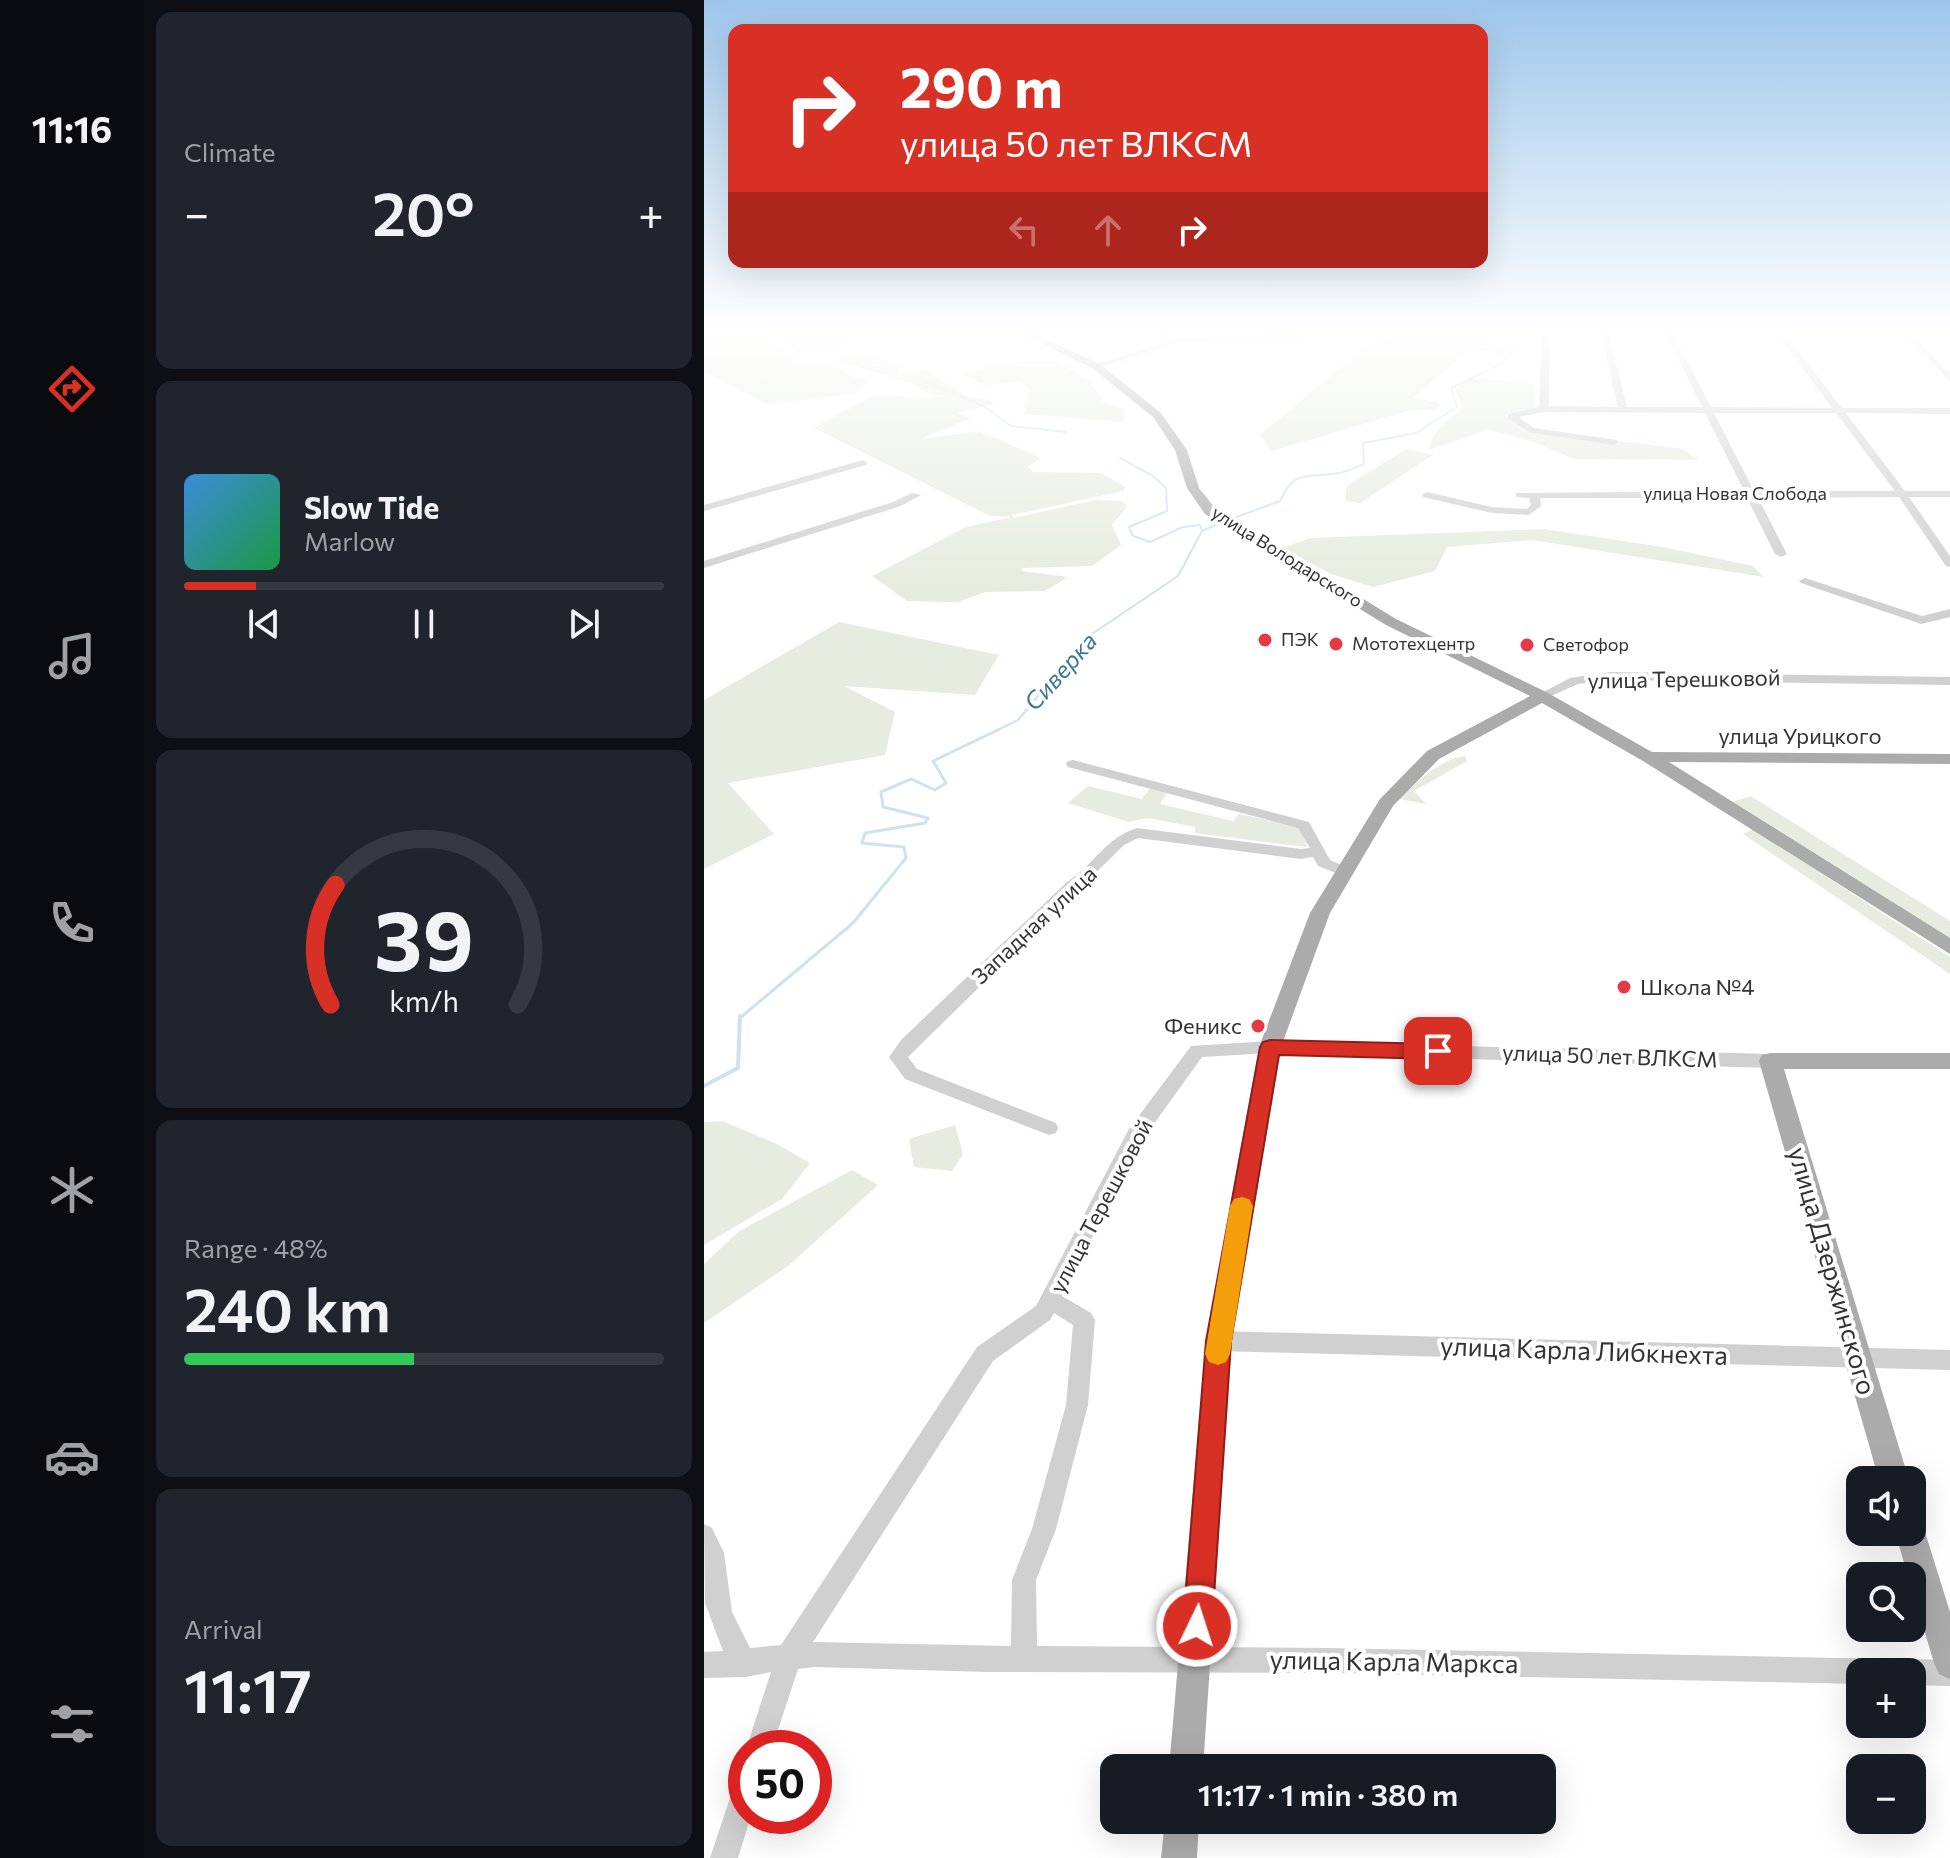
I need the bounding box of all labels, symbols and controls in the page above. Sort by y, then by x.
text: 290 m [900,51,1063,120]
icon: right [768,56,872,160]
text: 11:16 [32,106,112,150]
text: улица 50 лет ВЛКСМ [900,120,1252,164]
text: Climate [184,136,276,167]
text: 20° [372,175,475,248]
text: − [184,185,209,239]
text: + [638,185,664,239]
icon: left [1002,208,1046,252]
icon: ahead [1086,208,1130,252]
icon: right [1170,208,1214,252]
icon: directions [44,361,100,417]
street label: улица Новая Слобода [1643,482,1827,504]
text: Slow Tide [304,488,439,525]
street label: улица Володарского [1208,501,1367,612]
text: Marlow [304,525,395,556]
icon: previous [242,602,286,646]
icon: pause [402,602,446,646]
icon: next [562,602,606,646]
water label: Сиверка [1017,626,1102,716]
icon: music [44,628,100,684]
place label: ПЭК [1281,628,1319,650]
marker: ПЭК [1256,631,1274,649]
place label: Мототехцентр [1352,632,1475,654]
place label: Светофор [1543,633,1629,655]
marker: Мототехцентр [1327,635,1345,653]
marker: Светофор [1518,636,1536,654]
street label: улица Терешковой [1587,663,1781,694]
street label: улица Урицкого [1718,722,1882,749]
street label: Западная улица [966,860,1102,989]
text: 39 [374,886,474,988]
icon: phone [44,895,100,951]
place label: Школа №4 [1640,973,1755,1000]
marker: Школа №4 [1615,978,1633,996]
text: km/h [389,983,459,1018]
place label: Феникс [1164,1012,1242,1039]
marker: Феникс [1249,1017,1267,1035]
pin [1404,1017,1472,1085]
icon: arrive [1416,1029,1460,1073]
street label: улица 50 лет ВЛКСМ [1502,1038,1718,1073]
street label: улица Терешковой [1043,1114,1158,1297]
street label: улица Дзержинского [1783,1143,1884,1398]
icon: climate [44,1162,100,1218]
text: Range · 48% [184,1232,328,1263]
text: 240 km [184,1271,391,1344]
street label: улица Карла Либкнехта [1440,1329,1728,1370]
icon: car [44,1429,100,1485]
map controls [1846,1466,1926,1834]
button: sound [1846,1466,1926,1546]
button: search [1846,1562,1926,1642]
position arrow [1155,1584,1239,1668]
text: Arrival [184,1613,263,1644]
street label: улица Карла Маркса [1269,1643,1519,1678]
text: 11:17 [184,1652,312,1725]
button: + [1846,1658,1926,1738]
icon: filters [44,1696,100,1752]
speed limit sign: 50 [728,1730,832,1834]
button: − [1846,1754,1926,1834]
text: 11:17 · 1 min · 380 m [1198,1775,1458,1812]

